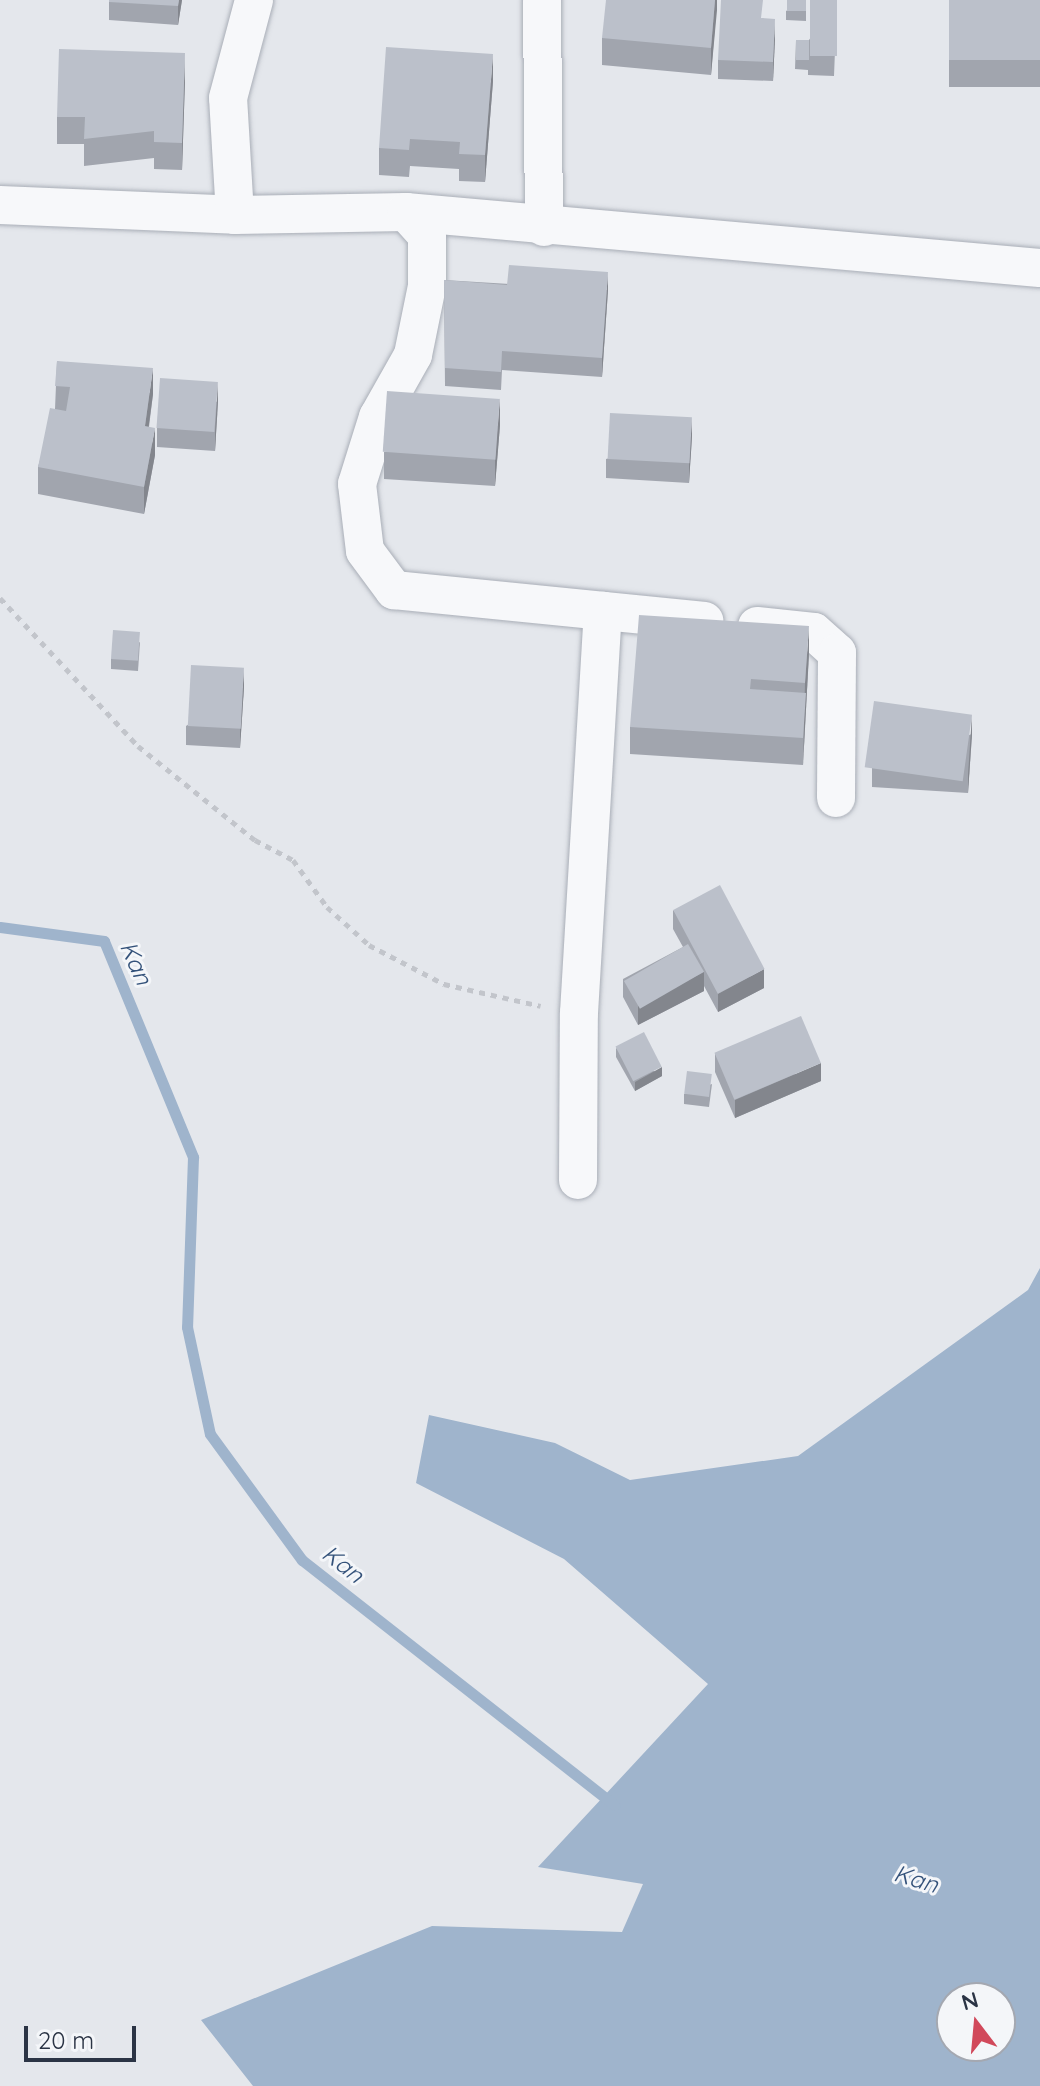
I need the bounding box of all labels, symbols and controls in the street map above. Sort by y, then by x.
water label: Kan [114,937,158,989]
water label: Kan [317,1539,369,1589]
water label: Kan [890,1859,942,1899]
north arrow [936,1982,1016,2062]
text: N [958,1985,982,2017]
scale bar [28,2010,140,2060]
text: 20 m [38,2025,94,2055]

